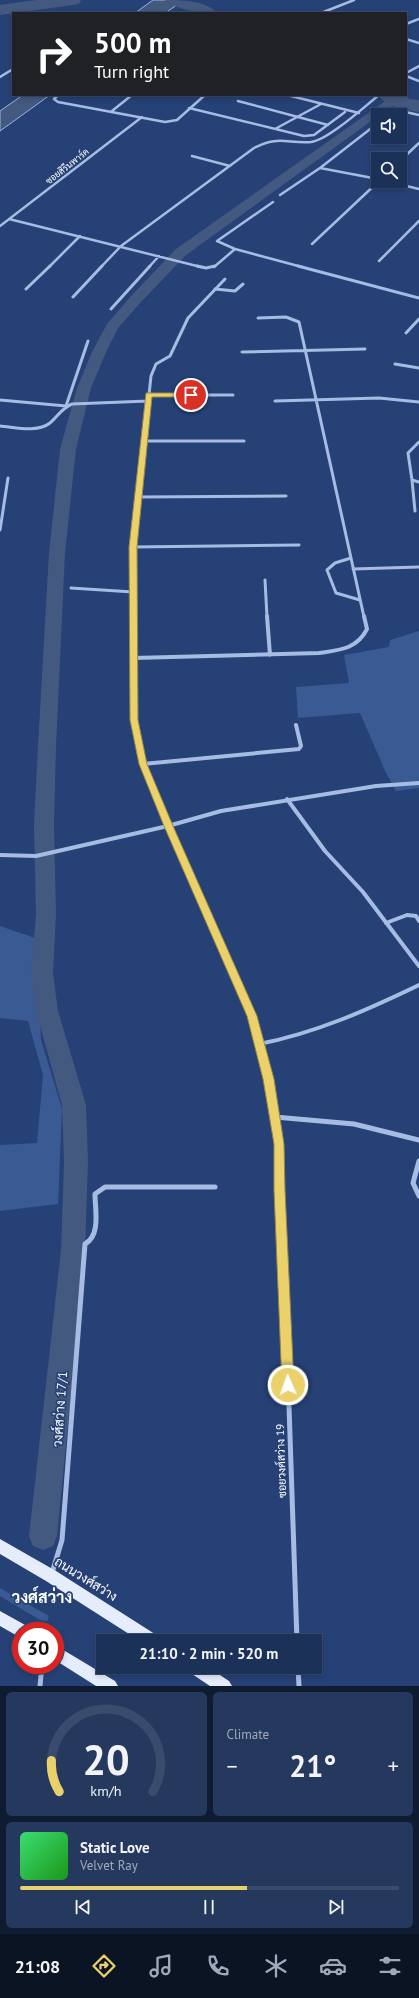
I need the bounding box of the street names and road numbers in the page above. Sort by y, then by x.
street label: ซอยสิรีนพาร์ค [43,146,91,186]
street label: วงศ์สว่าง 17/1 [48,1370,71,1448]
street label: ซอยวงศ์สว่าง 19 [272,1424,289,1498]
street label: ถนนวงศ์สว่าง [51,1552,121,1605]

